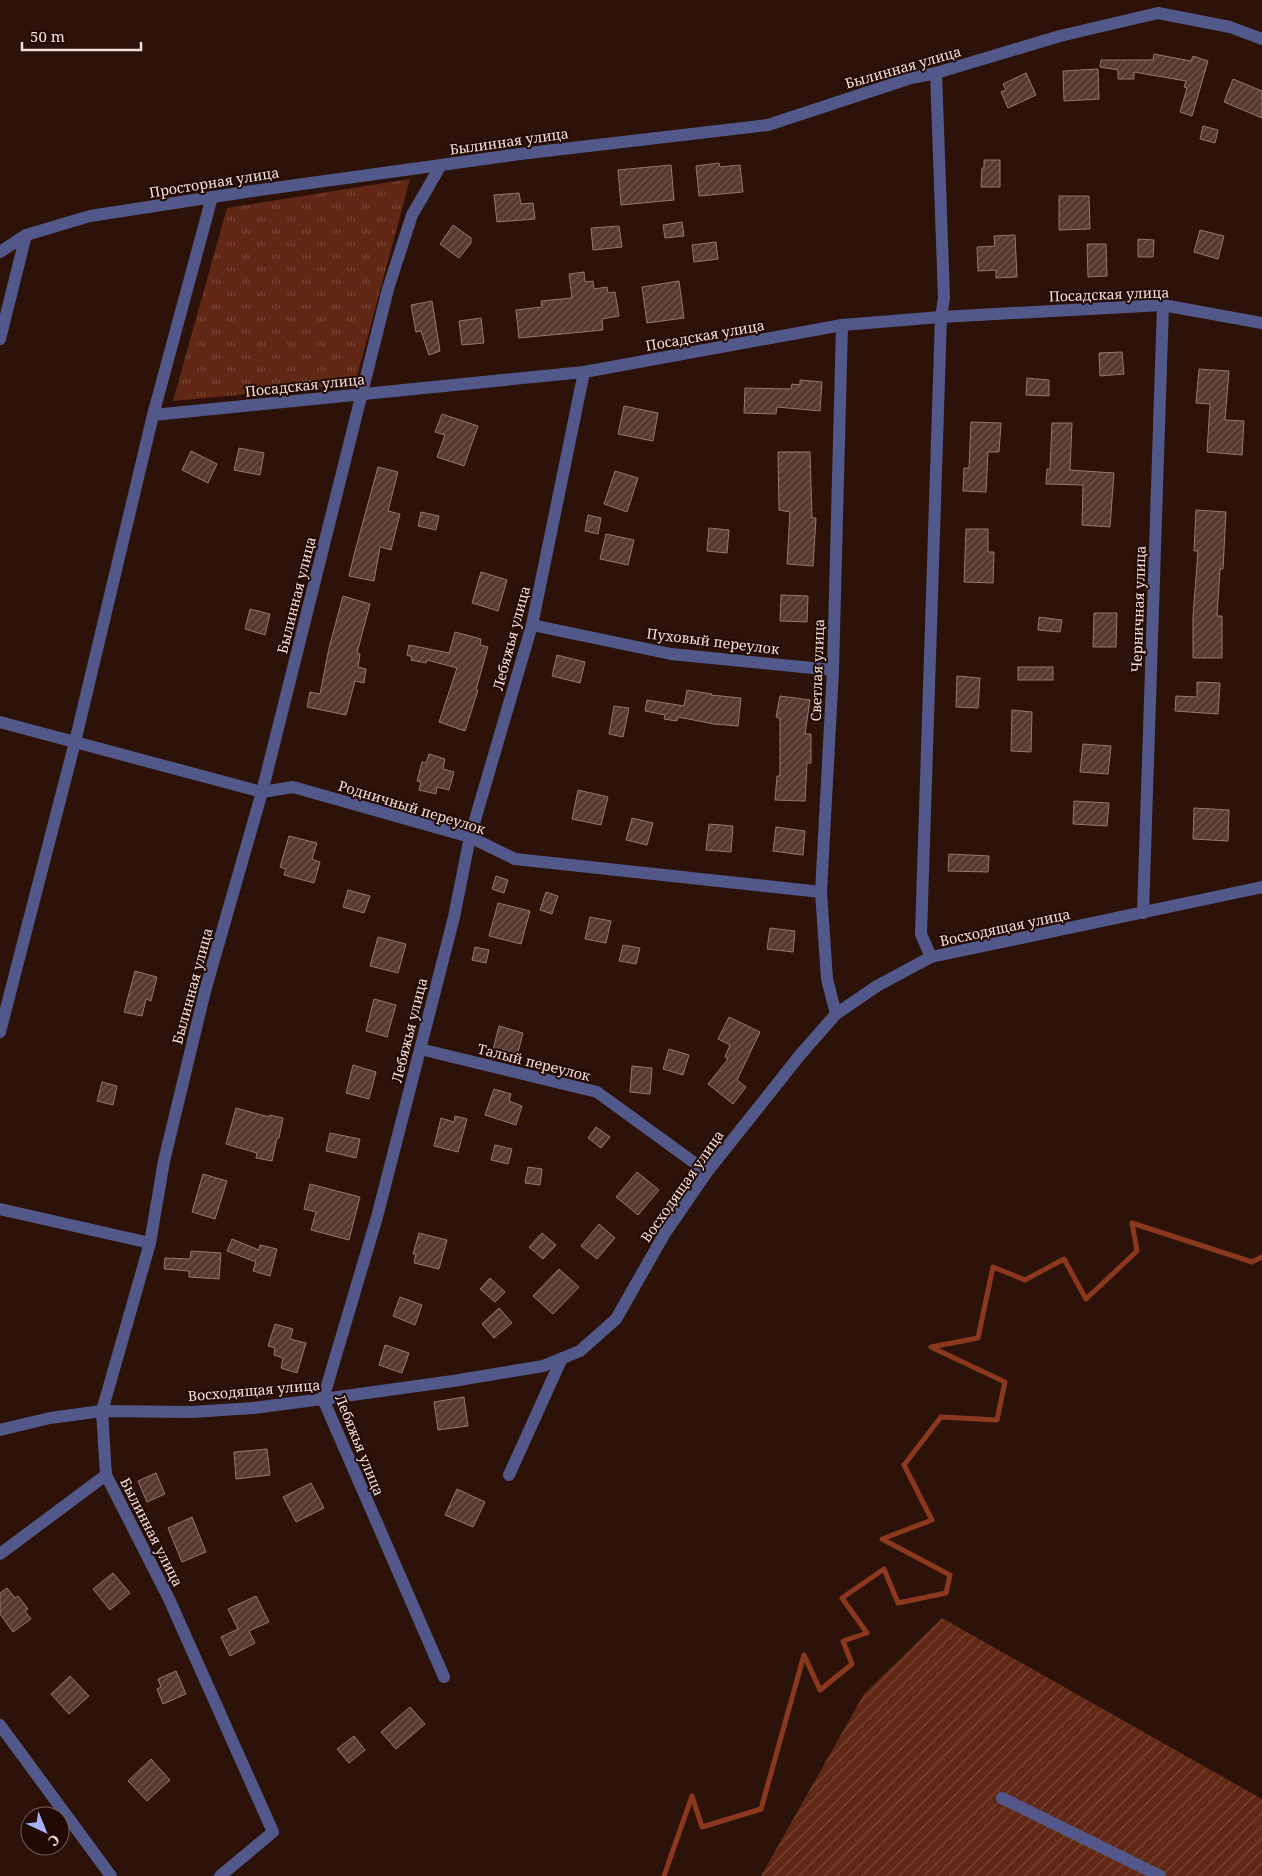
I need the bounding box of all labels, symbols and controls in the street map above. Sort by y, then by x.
scale bar [22,20,141,52]
text: 50 m [30,26,65,46]
street label: Былинная улица [843,41,963,93]
street label: Былинная улица [448,123,570,159]
street label: Просторная улица [148,162,280,202]
street label: Посадская улица [1048,282,1170,306]
street label: Посадская улица [644,315,766,355]
street label: Посадская улица [244,369,366,401]
street label: Былинная улица [272,535,320,655]
street label: Черничная улица [1126,545,1150,673]
street label: Лебяжья улица [488,584,534,692]
street label: Светлая улица [806,618,828,722]
street label: Пуховый переулок [646,623,781,659]
street label: Родничный переулок [336,776,489,839]
street label: Восходящая улица [938,904,1072,950]
street label: Былинная улица [167,926,217,1046]
street label: Лебяжья улица [387,976,431,1084]
street label: Талый переулок [475,1039,593,1085]
street label: Восходящая улица [636,1126,728,1246]
street label: Восходящая улица [187,1375,321,1405]
street label: Лебяжья улица [331,1392,389,1498]
street label: Былинная улица [116,1474,188,1590]
north arrow [20,1806,70,1856]
text: С [44,1831,64,1851]

